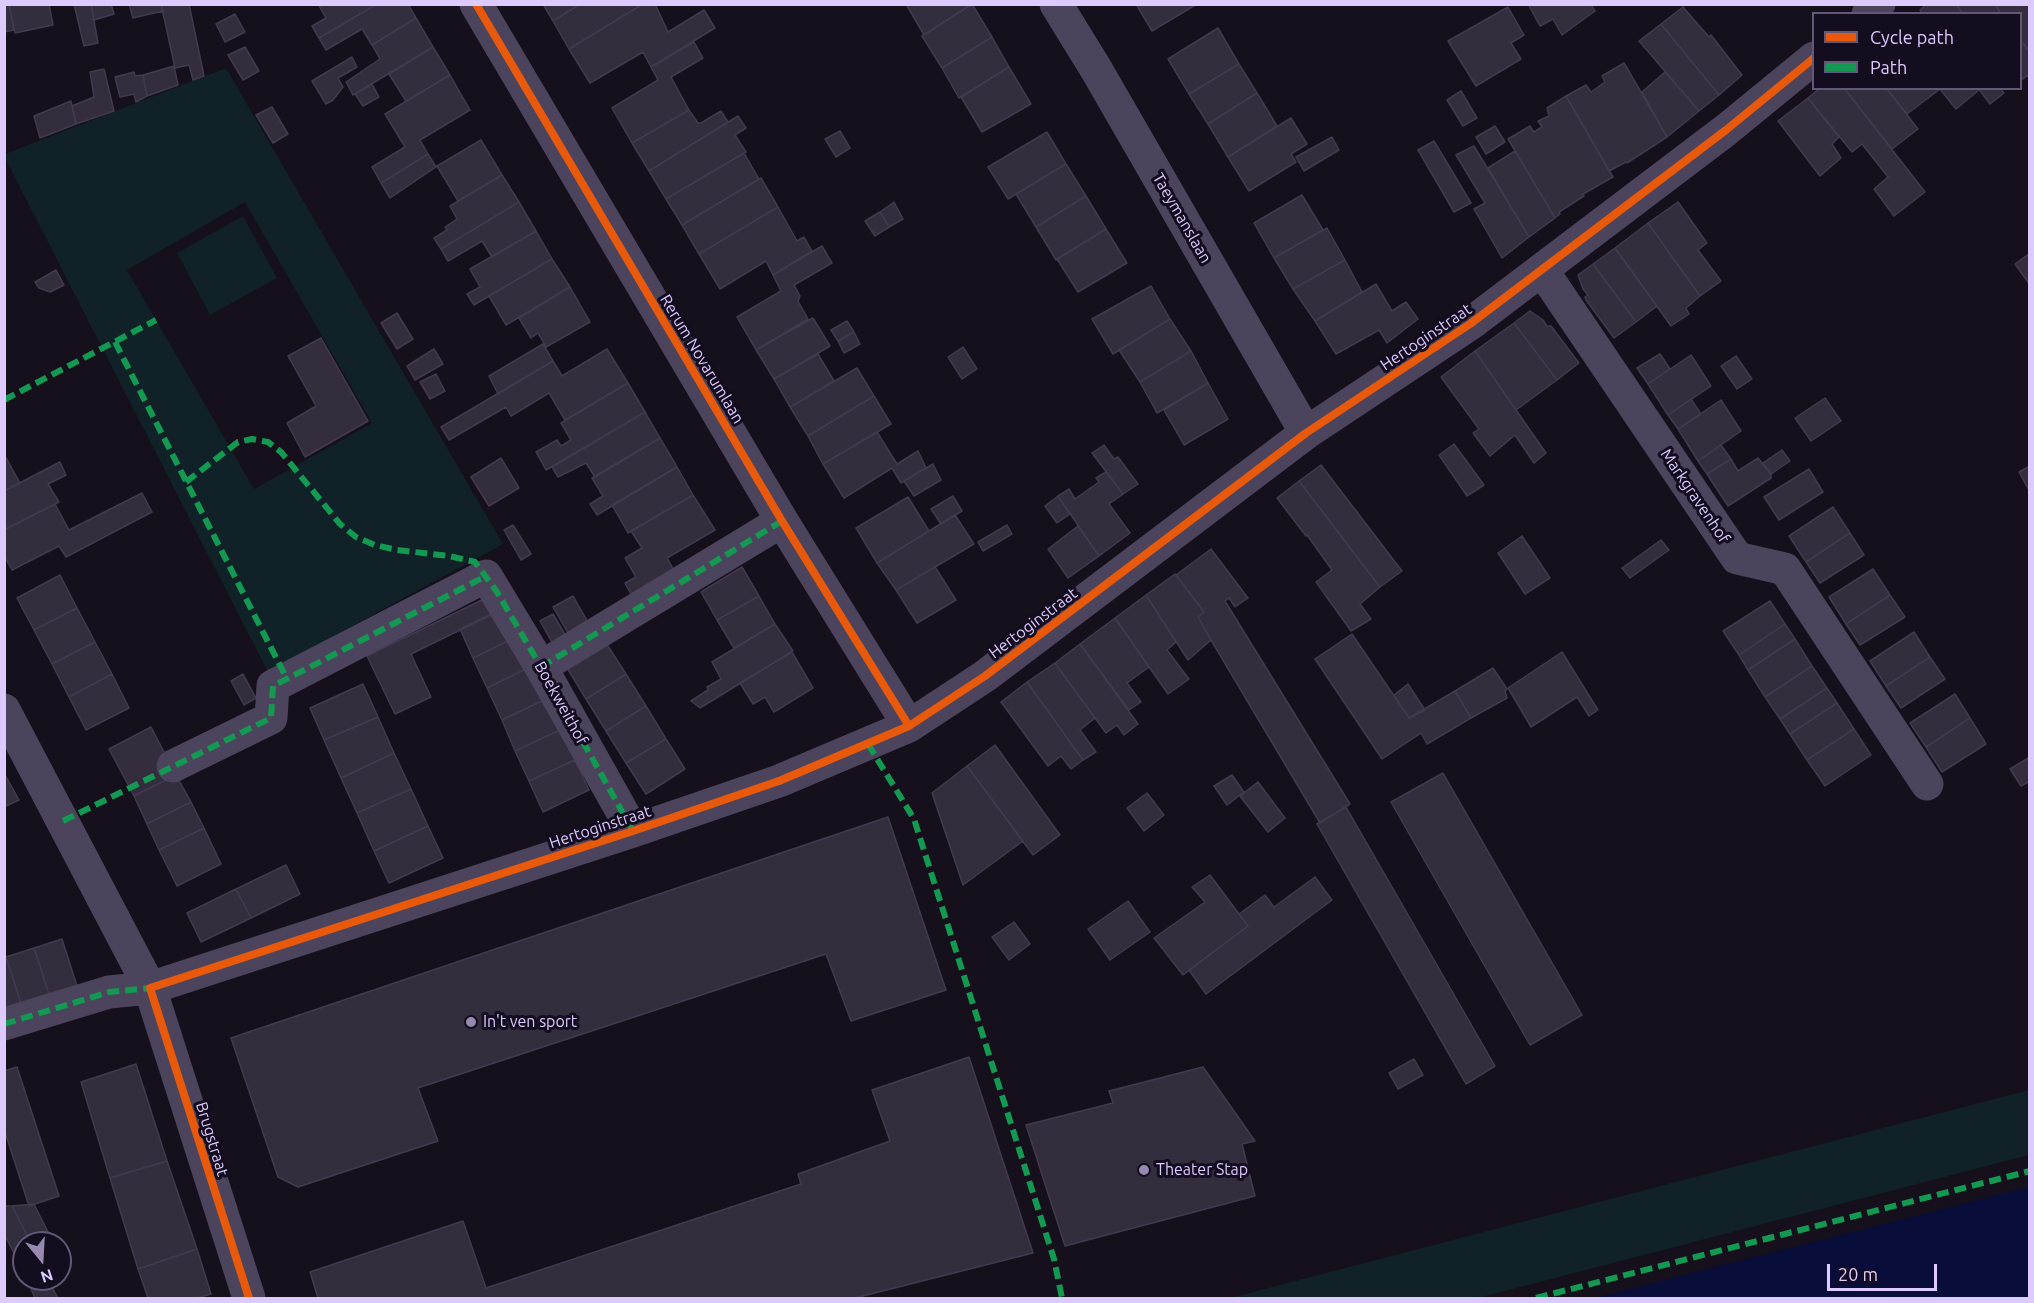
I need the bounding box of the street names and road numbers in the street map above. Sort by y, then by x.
street label: Taeymanslaan [1148,169,1216,267]
street label: Rerum Novarumlaan [656,291,748,427]
street label: Hertoginstraat [1377,299,1475,375]
street label: Markgravenhof [1656,445,1734,547]
street label: Hertoginstraat [985,583,1081,663]
street label: Boekweithof [530,658,592,748]
street label: Hertoginstraat [547,802,653,852]
street label: Brugstraat [192,1100,232,1178]

